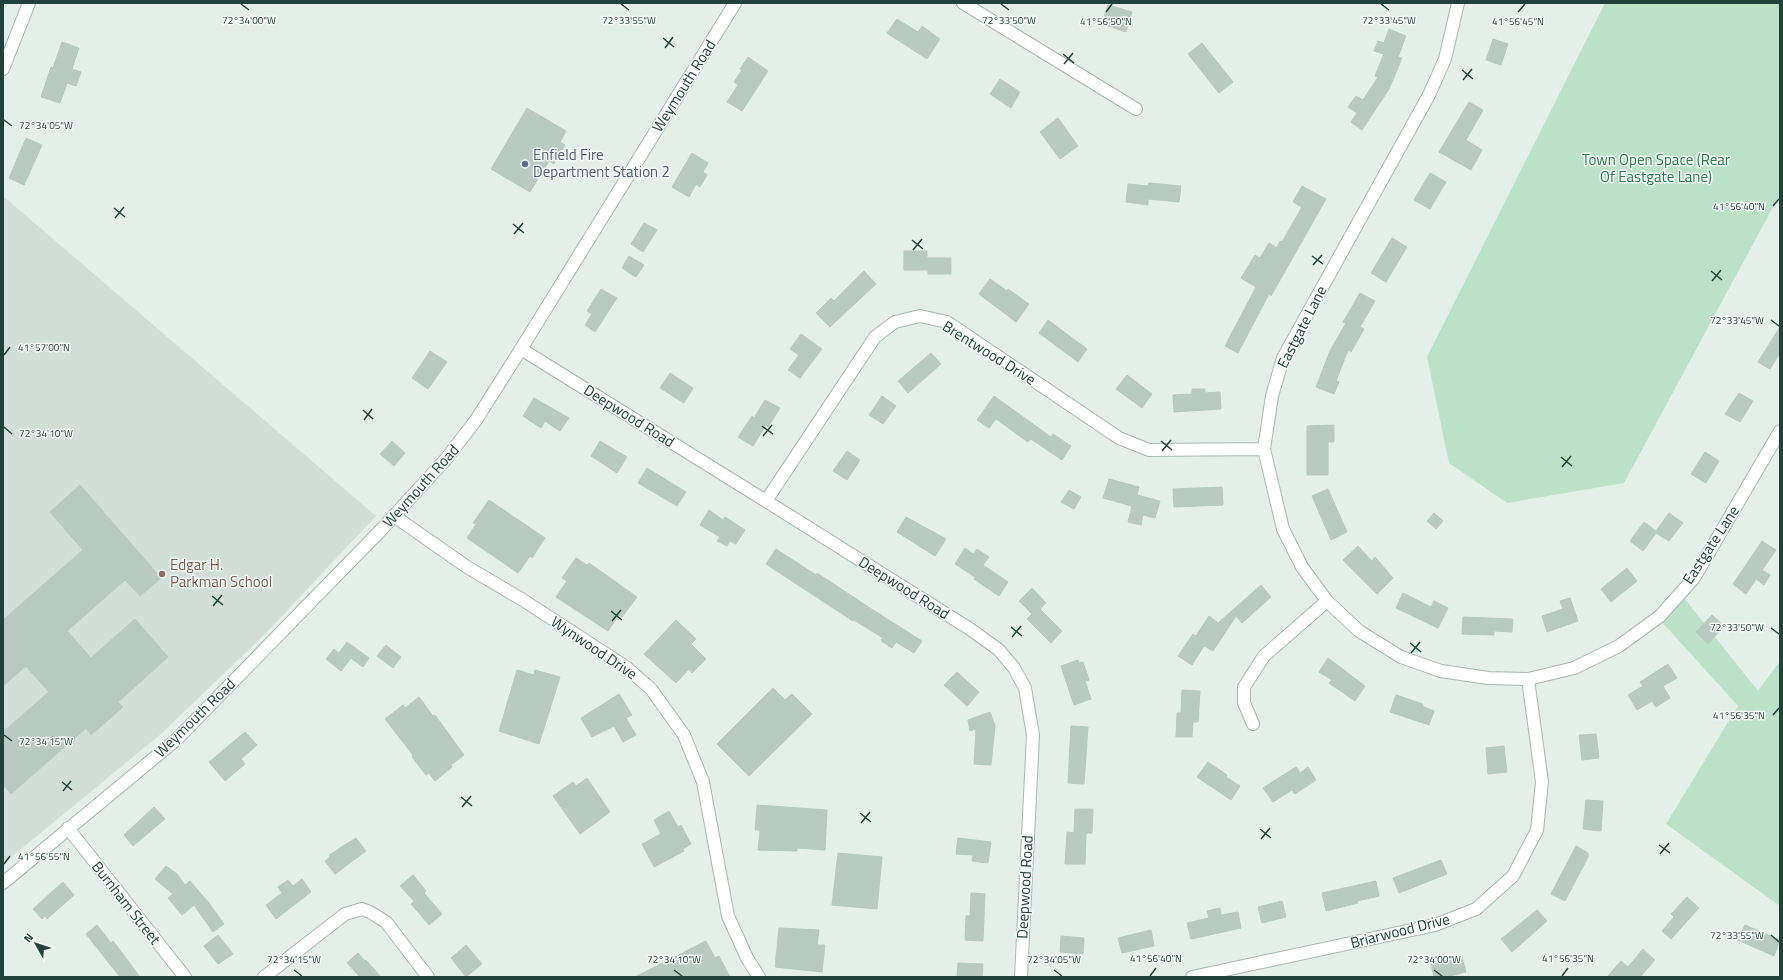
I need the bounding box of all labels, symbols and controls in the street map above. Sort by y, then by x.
text: 72°34'00"W [222,13,276,28]
text: 72°33'55"W [602,13,656,28]
text: 72°33'50"W [982,13,1036,28]
text: 72°33'45"W [1362,13,1416,28]
text: 41°56'50"N [1080,14,1132,29]
text: 41°56'45"N [1492,14,1544,29]
street label: Weymouth Road [646,35,721,136]
text: 72°34'05"W [19,118,73,133]
place label: Enfield Fire Department Station 2 [533,143,670,183]
park label: Town Open Space (Rear Of Eastgate Lane) [1582,148,1730,188]
marker: Enfield Fire Department Station 2 [520,159,530,169]
text: 41°56'40"N [1713,199,1765,214]
street label: Eastgate Lane [1271,282,1332,372]
text: 72°33'45"W [1710,313,1764,328]
street label: Brentwood Drive [938,315,1040,391]
text: 41°57'00"N [18,340,70,355]
street label: Deepwood Road [579,378,679,453]
text: 72°34'10"W [19,426,73,441]
street label: Weymouth Road [377,439,464,532]
street label: Eastgate Lane [1676,501,1745,589]
street label: Deepwood Road [854,550,954,625]
place label: Edgar H. Parkman School [170,553,272,593]
marker: Edgar H. Parkman School [157,569,167,579]
street label: Wynwood Drive [546,610,642,685]
text: 72°33'50"W [1710,620,1764,635]
street label: Weymouth Road [149,673,240,762]
text: 41°56'35"N [1713,708,1765,723]
text: 72°34'15"W [19,734,73,749]
street label: Deepwood Road [1010,835,1039,939]
text: 41°56'55"N [18,849,70,864]
street label: Burnham Street [86,856,167,950]
street label: Briarwood Drive [1348,907,1452,954]
north arrow [16,924,56,964]
text: 72°33'55"W [1710,928,1764,943]
text: N [20,930,37,946]
text: 41°56'40"N [1130,951,1182,966]
text: 41°56'35"N [1542,951,1594,966]
text: 72°34'15"W [267,952,321,967]
text: 72°34'10"W [647,952,701,967]
text: 72°34'05"W [1027,952,1081,967]
text: 72°34'00"W [1407,952,1461,967]

